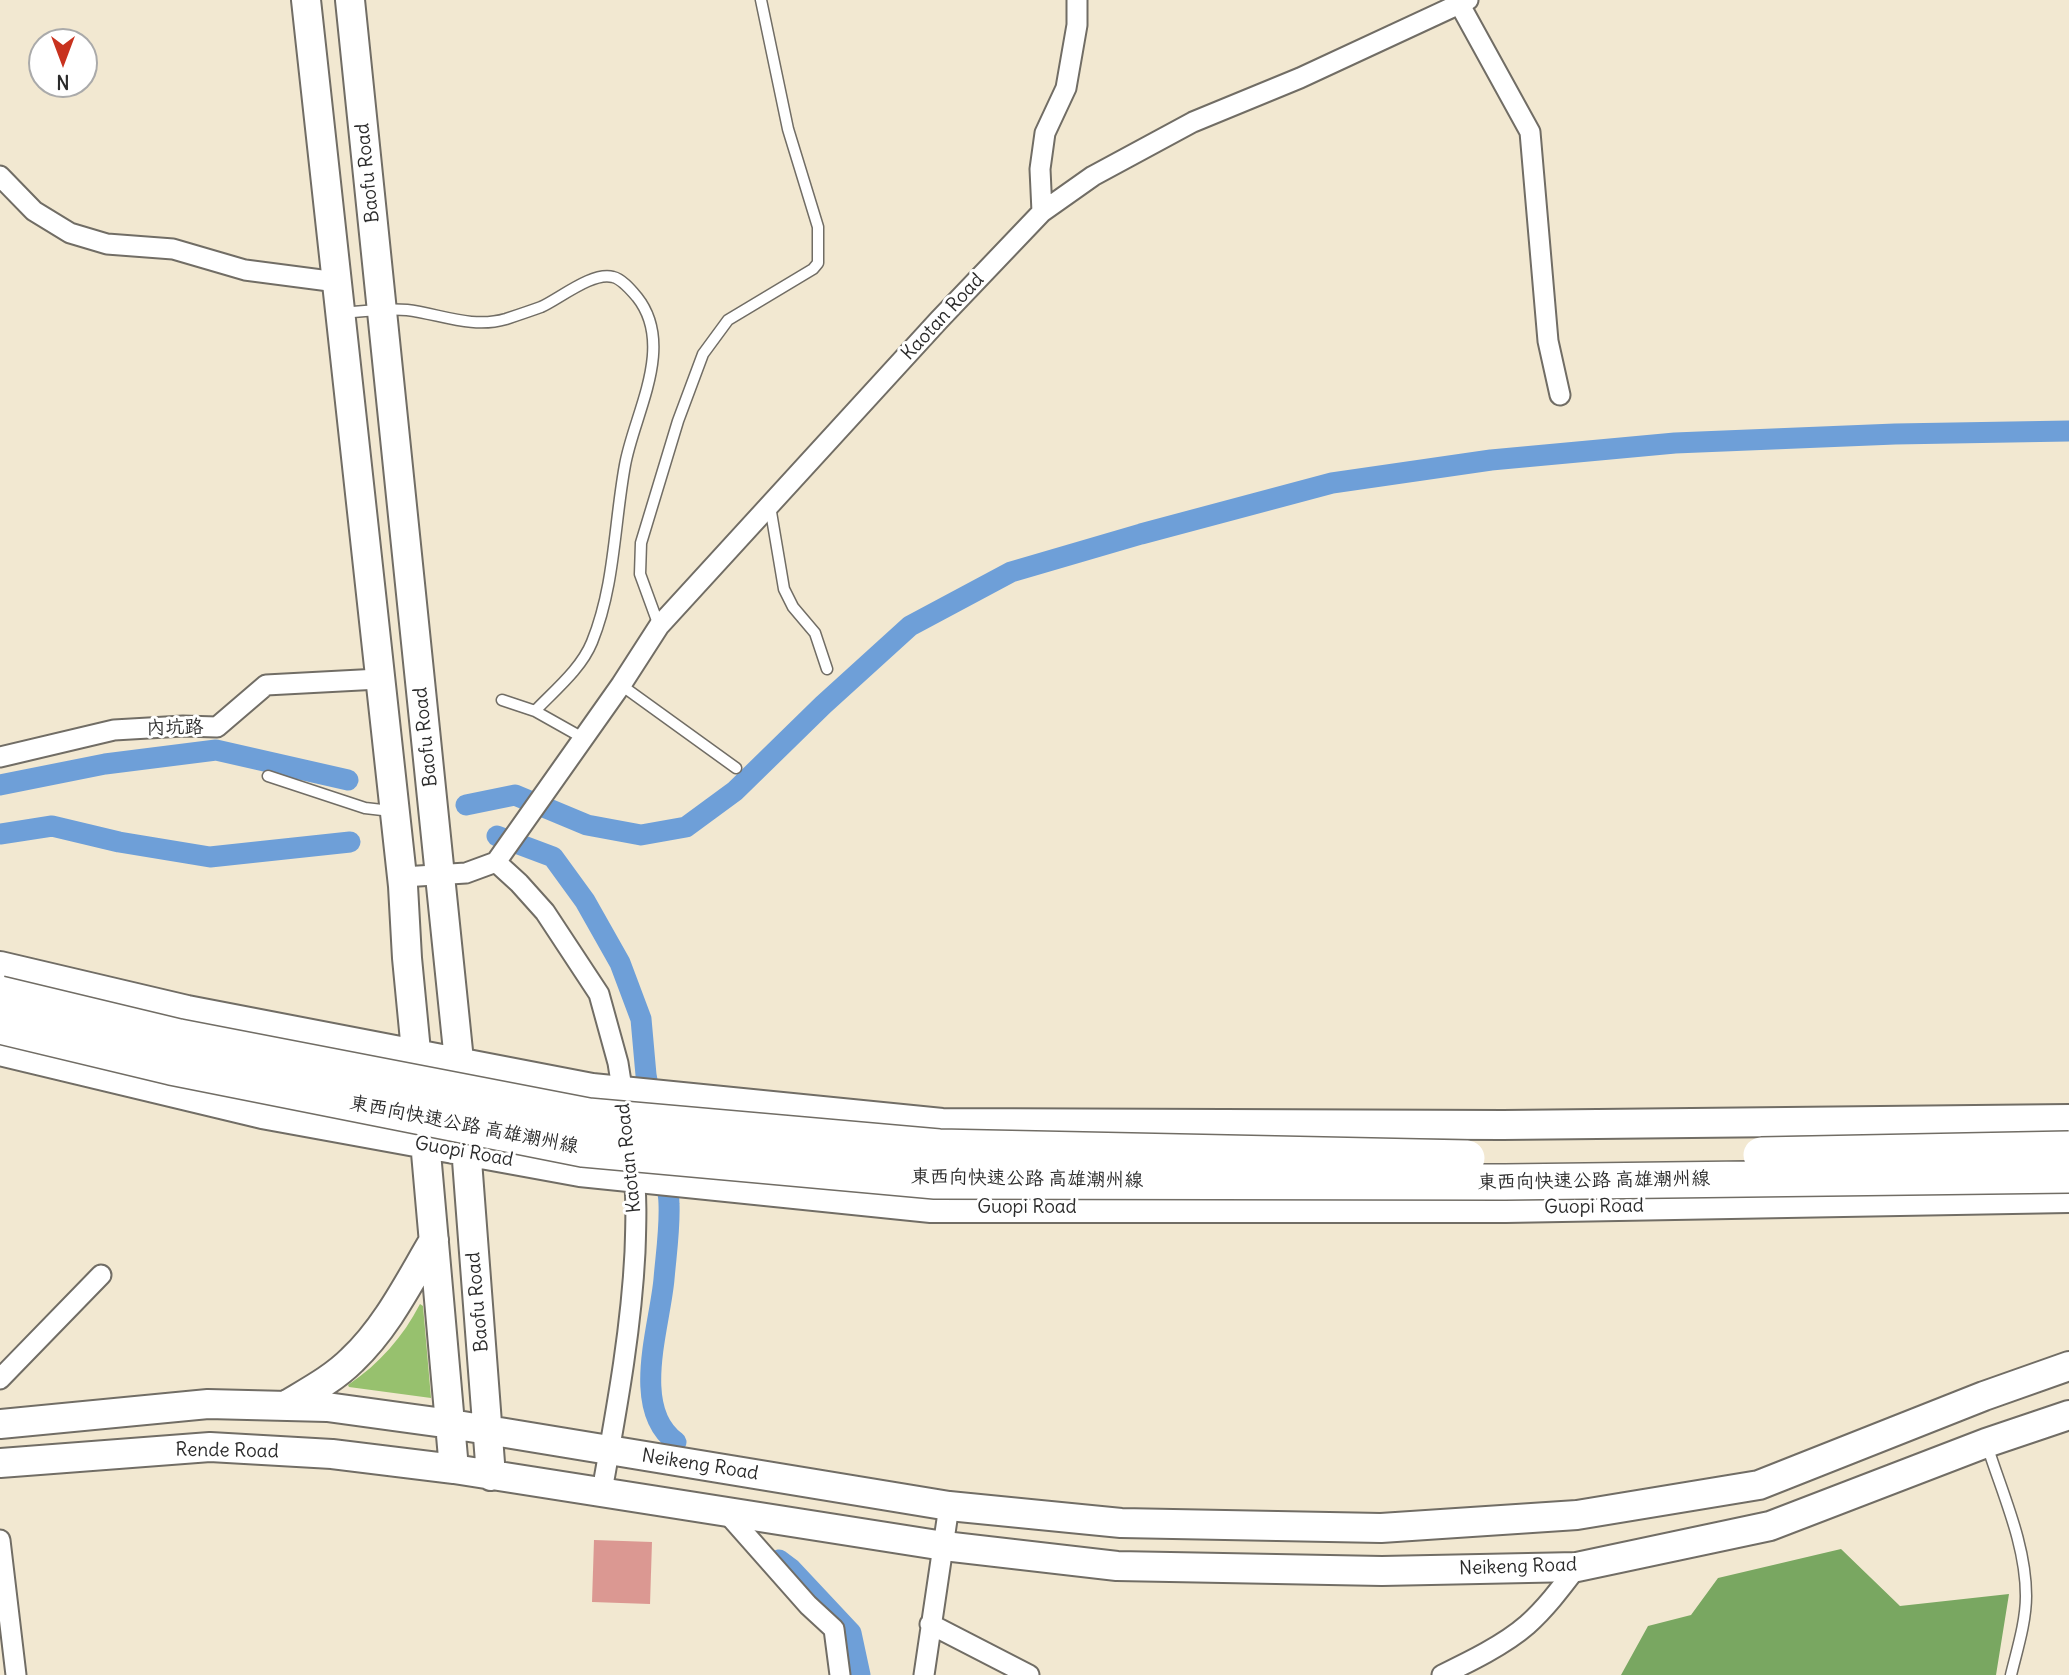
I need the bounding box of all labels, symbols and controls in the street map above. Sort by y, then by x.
north arrow [28,28,98,98]
text: N [56,70,70,94]
street label: Baofu Road [351,122,385,224]
street label: Kaotan Road [897,269,989,365]
street label: Baofu Road [409,686,443,788]
street label: 內坑路 [146,716,204,740]
street label: 東西向快速公路 高雄潮州線 [348,1092,580,1158]
street label: Kaotan Road [612,1102,646,1214]
street label: Guopi Road [413,1132,515,1172]
street label: 東西向快速公路 高雄潮州線 [911,1166,1143,1192]
street label: 東西向快速公路 高雄潮州線 [1478,1168,1710,1194]
street label: Guopi Road [1544,1195,1644,1219]
street label: Guopi Road [977,1197,1077,1219]
street label: Baofu Road [462,1251,494,1353]
street label: Rende Road [175,1439,279,1463]
street label: Neikeng Road [640,1445,760,1485]
street label: Neikeng Road [1459,1554,1577,1580]

